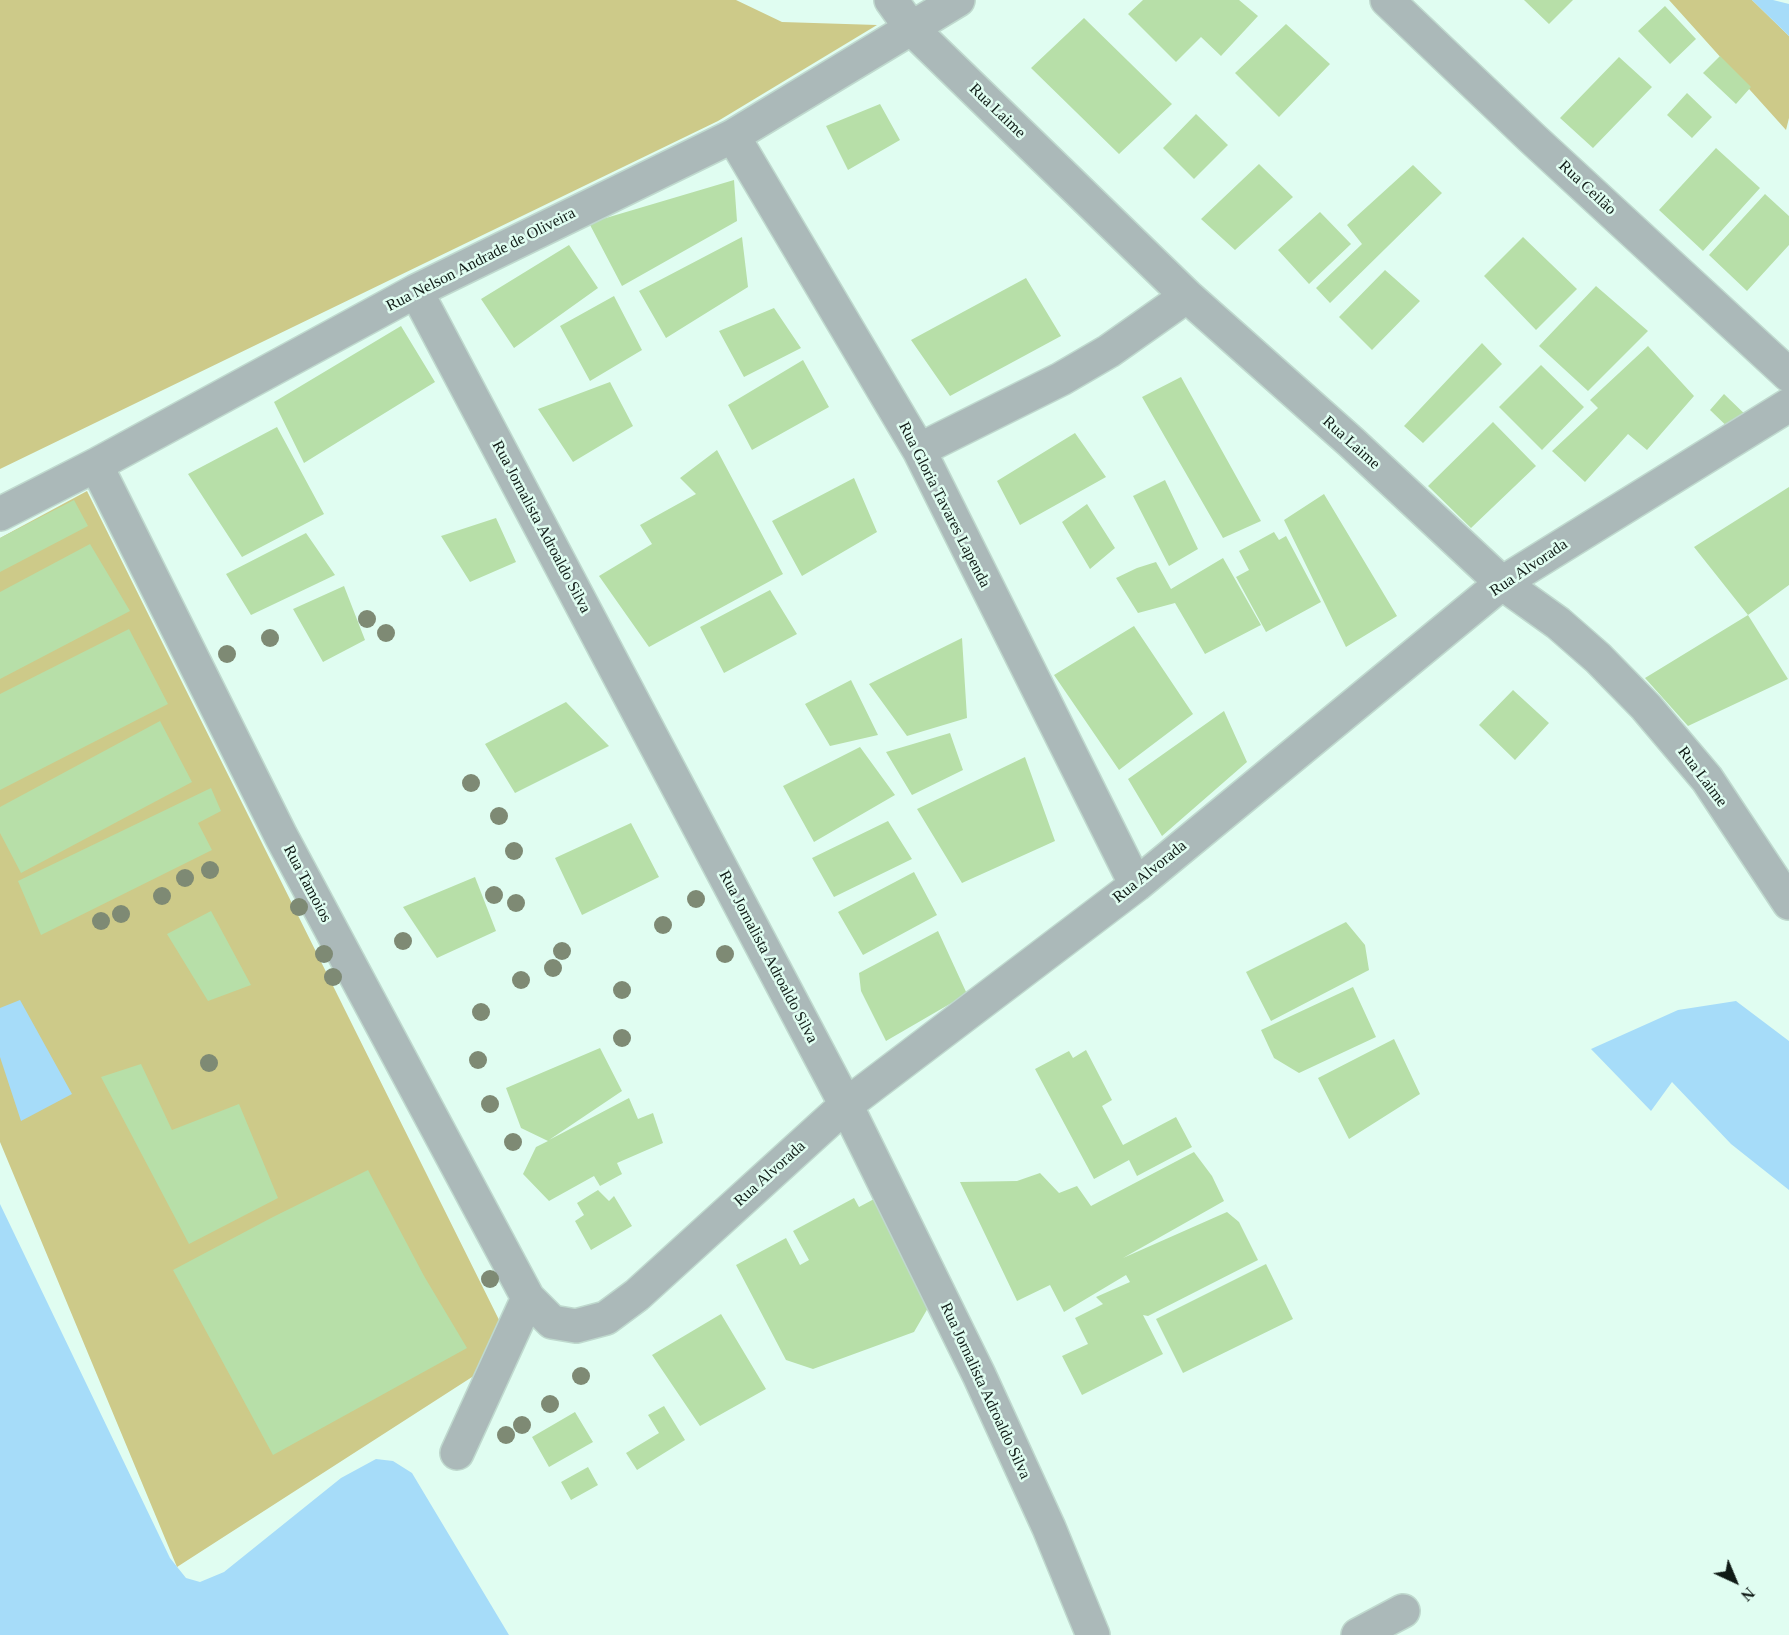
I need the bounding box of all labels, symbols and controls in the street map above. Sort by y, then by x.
street label: Rua Laime [965,80,1029,142]
street label: Rua Ceilão [1554,157,1620,219]
street label: Rua Nelson Andrade de Oliveira [383,204,579,316]
street label: Rua Laime [1318,412,1384,474]
street label: Rua Gloria Tavares Lapenda [894,419,994,591]
street label: Rua Jornalista Adroaldo Silva [487,438,595,616]
street label: Rua Alvorada [1487,535,1571,601]
street label: Rua Laime [1673,743,1731,811]
street label: Rua Alvorada [1109,836,1191,908]
street label: Rua Tamoios [279,842,335,926]
street label: Rua Jornalista Adroaldo Silva [714,868,822,1046]
street label: Rua Alvorada [730,1137,810,1211]
street label: Rua Jornalista Adroaldo Silva [936,1300,1034,1482]
north arrow [1705,1551,1765,1611]
text: N [1738,1584,1758,1604]

